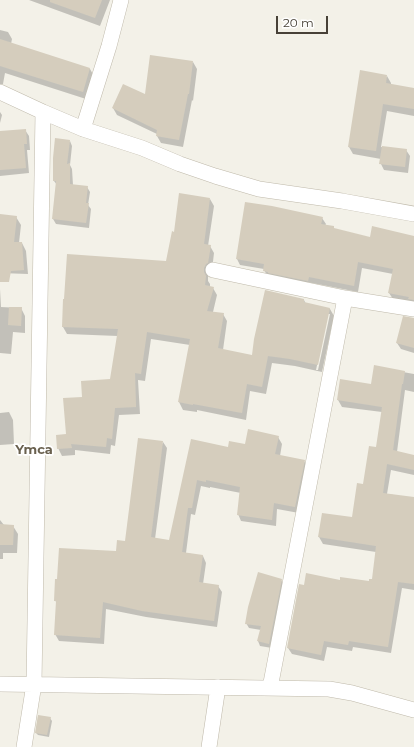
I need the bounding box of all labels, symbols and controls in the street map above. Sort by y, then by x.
scale bar [278,8,330,34]
text: 20 m [283,15,314,30]
district label: Ymca [15,442,53,458]

